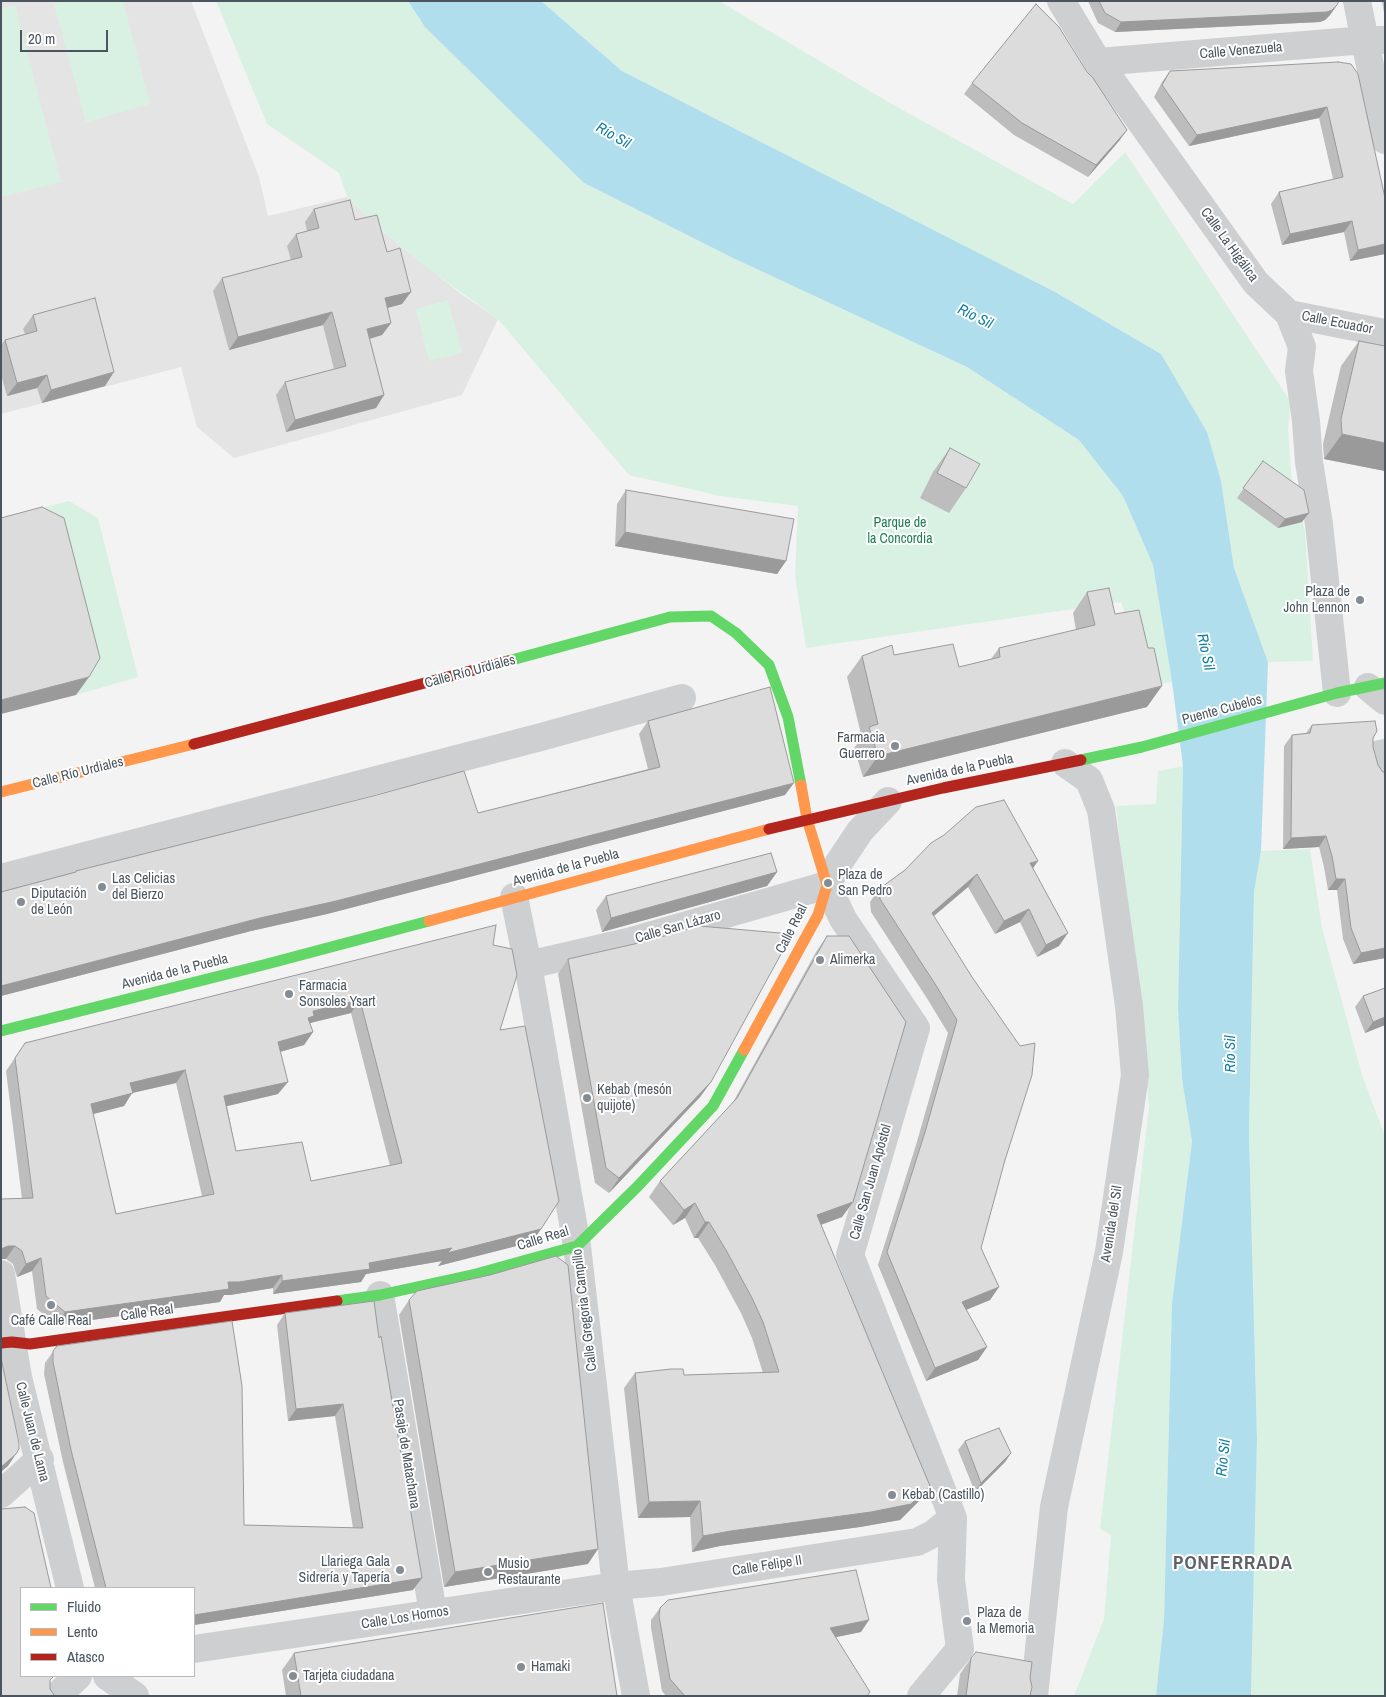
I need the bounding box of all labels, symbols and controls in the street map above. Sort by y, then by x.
scale bar [22,20,110,52]
text: 20 m [28,28,55,49]
street label: Calle Venezuela [1199,39,1283,63]
water label: Río Sil [593,119,633,153]
street label: Calle La Higálica [1197,205,1261,285]
water label: Río Sil [954,301,996,333]
street label: Calle Ecuador [1300,308,1374,338]
park label: Parque de la Concordia [867,515,933,548]
place label: Plaza de John Lennon [1284,584,1350,616]
marker: Plaza de John Lennon [1354,594,1366,606]
water label: Río Sil [1192,632,1218,672]
street label: Calle Río Urdiales [423,652,517,692]
street label: Puente Cubelos [1180,691,1264,729]
place label: Farmacia Guerrero [837,730,885,762]
marker: Farmacia Guerrero [889,740,901,752]
street label: Avenida de la Puebla [905,750,1015,790]
street label: Calle Río Urdiales [31,754,125,792]
street label: Avenida de la Puebla [511,846,621,890]
place label: Plaza de San Pedro [838,867,892,900]
place label: Las Celicias del Bierzo [112,871,175,904]
marker: Plaza de San Pedro [822,877,834,889]
marker: Las Celicias del Bierzo [96,881,108,893]
place label: Diputación de León [31,886,87,919]
marker: Diputación de León [15,896,27,908]
street label: Calle Real [772,902,812,956]
street label: Calle San Lázaro [633,907,723,947]
street label: Avenida de la Puebla [120,951,230,993]
place label: Alimerka [830,952,875,968]
marker: Alimerka [814,954,826,966]
place label: Farmacia Sonsoles Ysart [299,978,375,1010]
marker: Farmacia Sonsoles Ysart [283,988,295,1000]
water label: Río Sil [1222,1036,1240,1072]
place label: Kebab (mesón quijote) [597,1082,672,1114]
marker: Kebab (mesón quijote) [581,1092,593,1104]
street label: Calle San Juan Apóstol [846,1122,896,1242]
street label: Avenida del Sil [1098,1185,1126,1263]
street label: Calle Real [515,1223,571,1255]
street label: Calle Gregoria Campillo [569,1248,601,1372]
marker: Café Calle Real [45,1299,57,1311]
street label: Calle Real [120,1301,174,1325]
place label: Café Calle Real [11,1313,91,1329]
street label: Calle Juan de Lama [11,1380,53,1484]
street label: Pasaje de Matachana [389,1398,423,1510]
water label: Río Sil [1213,1439,1235,1477]
place label: Kebab (Castillo) [902,1487,984,1503]
marker: Kebab (Castillo) [886,1489,898,1501]
street label: Calle Felipe II [731,1552,803,1580]
district label: PONFERRADA [1172,1553,1294,1575]
place label: Llariega Gala Sidrería y Tapería [299,1554,390,1586]
place label: Musio Restaurante [498,1556,561,1588]
marker: Llariega Gala Sidrería y Tapería [394,1564,406,1576]
marker: Musio Restaurante [482,1566,494,1578]
legend [20,1587,195,1677]
text: Fluido [67,1596,101,1617]
street label: Calle Los Hornos [360,1603,450,1633]
place label: Plaza de la Memoria [977,1605,1034,1638]
marker: Plaza de la Memoria [961,1615,973,1627]
text: Lento [67,1621,98,1642]
text: Atasco [67,1646,105,1667]
place label: Hamaki [531,1659,571,1675]
marker: Hamaki [515,1661,527,1673]
place label: Tarjeta ciudadana [303,1668,394,1684]
marker: Tarjeta ciudadana [287,1670,299,1682]

